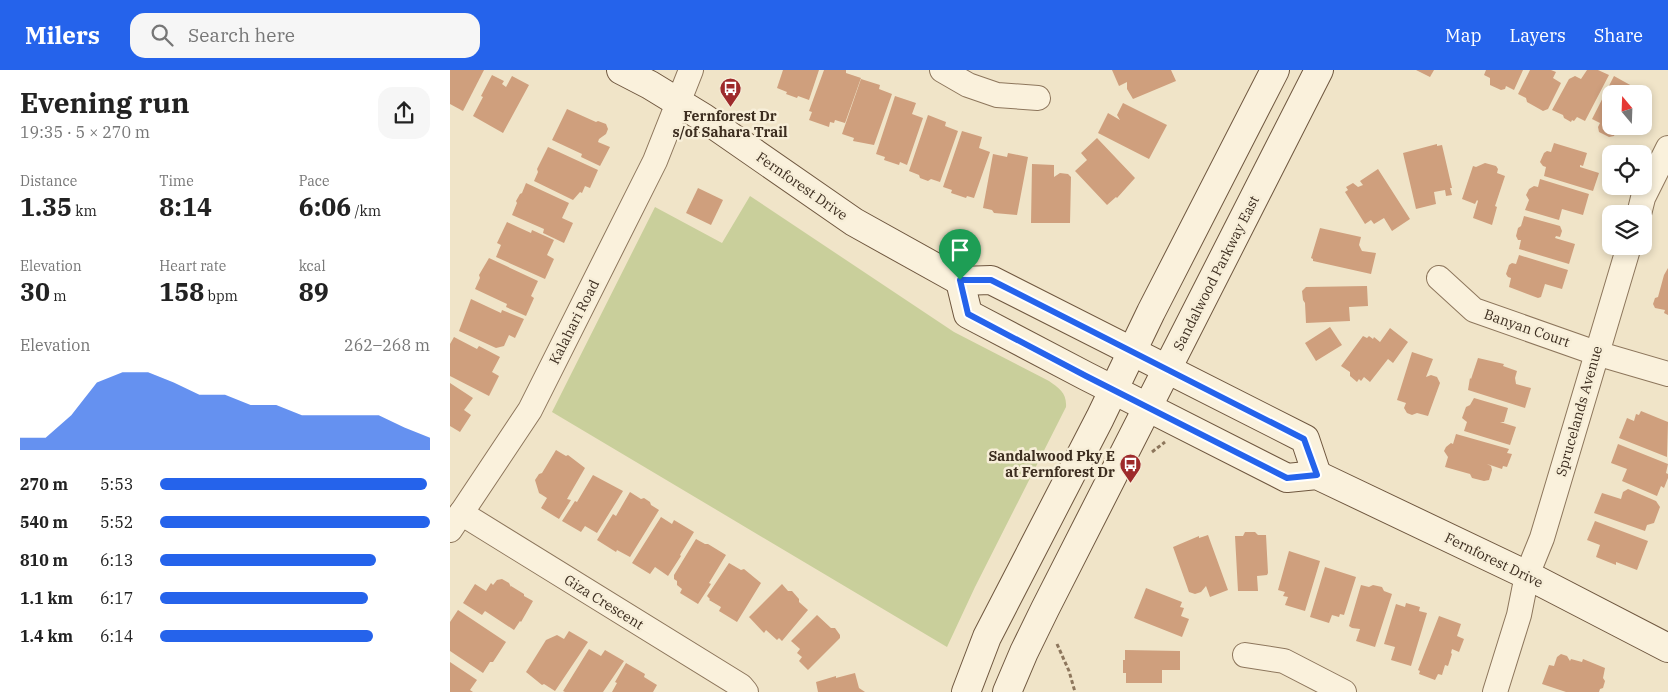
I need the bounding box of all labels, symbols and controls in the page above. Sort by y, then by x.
search box [130,13,480,58]
text: Milers [25,19,100,51]
icon: search [148,21,176,49]
text: Search here [188,23,295,47]
text: Map [1445,24,1482,47]
text: Layers [1510,24,1566,47]
text: Share [1594,24,1643,47]
bus stop icon: Fernforest Dr s/of Sahara Trail [718,76,742,107]
text: Evening run [20,84,189,121]
north arrow [1602,85,1652,135]
map controls [1602,85,1652,255]
button: share [378,87,430,139]
place label: Fernforest Dr s/of Sahara Trail [672,107,788,141]
text: 19:35 · 5 × 270 m [20,122,150,142]
button: locate [1602,145,1652,195]
street label: Fernforest Drive [753,148,851,224]
text: Distance [20,172,77,190]
text: Time [159,172,194,190]
text: Pace [299,172,329,190]
text: 1.35 [20,190,72,223]
text: 8:14 [159,190,212,223]
text: 6:06 [299,190,351,223]
street label: Sandalwood Parkway East [1169,192,1263,354]
text: km [72,202,97,220]
text: /km [351,202,381,220]
button: layers [1602,205,1652,255]
pin [939,229,981,280]
icon: arrive [946,236,974,264]
text: Elevation [20,257,82,275]
text: Heart rate [159,257,226,275]
text: kcal [299,257,326,275]
text: 30 [20,275,50,308]
text: 158 [159,275,204,308]
text: 89 [299,275,329,308]
street label: Kalahari Road [545,276,603,367]
text: m [50,287,67,305]
text: bpm [204,287,238,305]
street label: Banyan Court [1482,305,1572,351]
text: Elevation [20,335,90,355]
text: 262–268 m [344,335,430,355]
street label: Sprucelands Avenue [1552,344,1606,478]
place label: Sandalwood Pky E at Fernforest Dr [988,447,1115,481]
bus stop icon: Sandalwood Pky E at Fernforest Dr [1119,452,1143,483]
text: 270 m [20,474,68,494]
text: 5:53 [100,474,133,494]
text: 540 m [20,512,68,532]
text: 5:52 [100,512,133,532]
street label: Fernforest Drive [1442,528,1546,592]
text: 810 m [20,550,68,570]
text: 6:13 [100,550,133,570]
street label: Giza Crescent [561,570,647,634]
text: 1.1 km [20,588,73,608]
text: 6:17 [100,588,133,608]
text: 1.4 km [20,626,73,646]
text: 6:14 [100,626,133,646]

